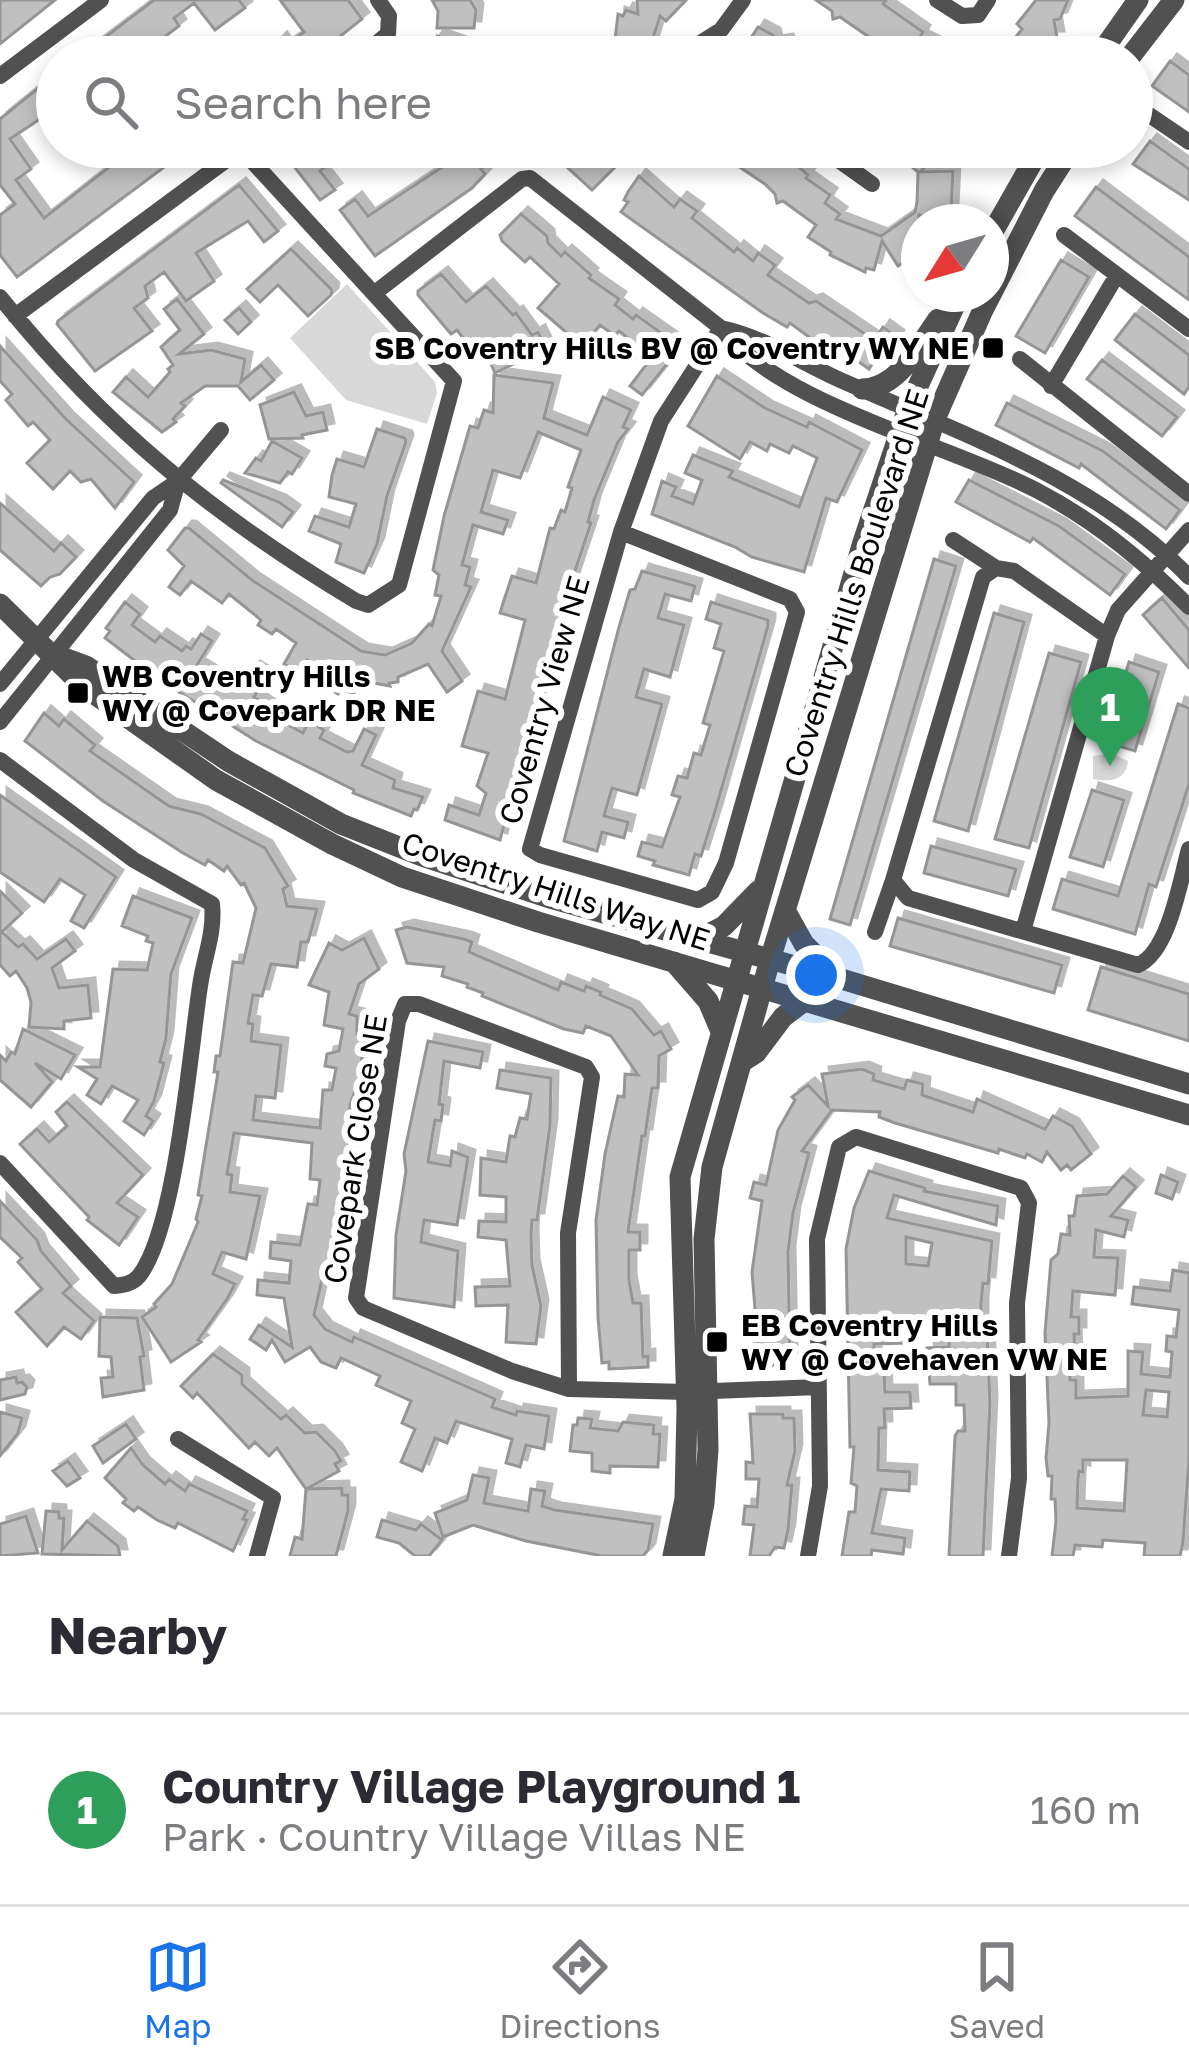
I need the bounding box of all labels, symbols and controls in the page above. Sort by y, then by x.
search box [36,36,1153,168]
icon: search [78,69,144,135]
text: Search here [174,75,432,129]
north arrow [901,204,1009,312]
place label: SB Coventry Hills BV @ Coventry WY NE [374,330,969,366]
marker: SB Coventry Hills BV @ Coventry WY NE [980,335,1006,361]
street label: Coventry Hills Boulevard NE [776,385,936,781]
street label: Coventry View NE [491,572,597,828]
place label: WB Coventry Hills WY @ Covepark DR NE [102,658,436,728]
pin: 1 [1071,667,1149,766]
marker: WB Coventry Hills WY @ Covepark DR NE [65,680,91,706]
street label: Coventry Hills Way NE [398,824,714,958]
your location [786,945,846,1005]
street label: Covepark Close NE [316,1012,394,1286]
place label: EB Coventry Hills WY @ Covehaven VW NE [741,1307,1108,1377]
marker: EB Coventry Hills WY @ Covehaven VW NE [704,1329,730,1355]
text: Nearby [48,1604,227,1665]
text: Country Village Playground 1 [162,1759,800,1813]
text: 1 [77,1786,97,1833]
text: 160 m [1030,1786,1141,1833]
text: Park · Country Village Villas NE [162,1813,746,1860]
tab: Map [144,1934,211,2045]
tab: Directions [499,1934,661,2045]
tab: Saved [949,1934,1045,2045]

